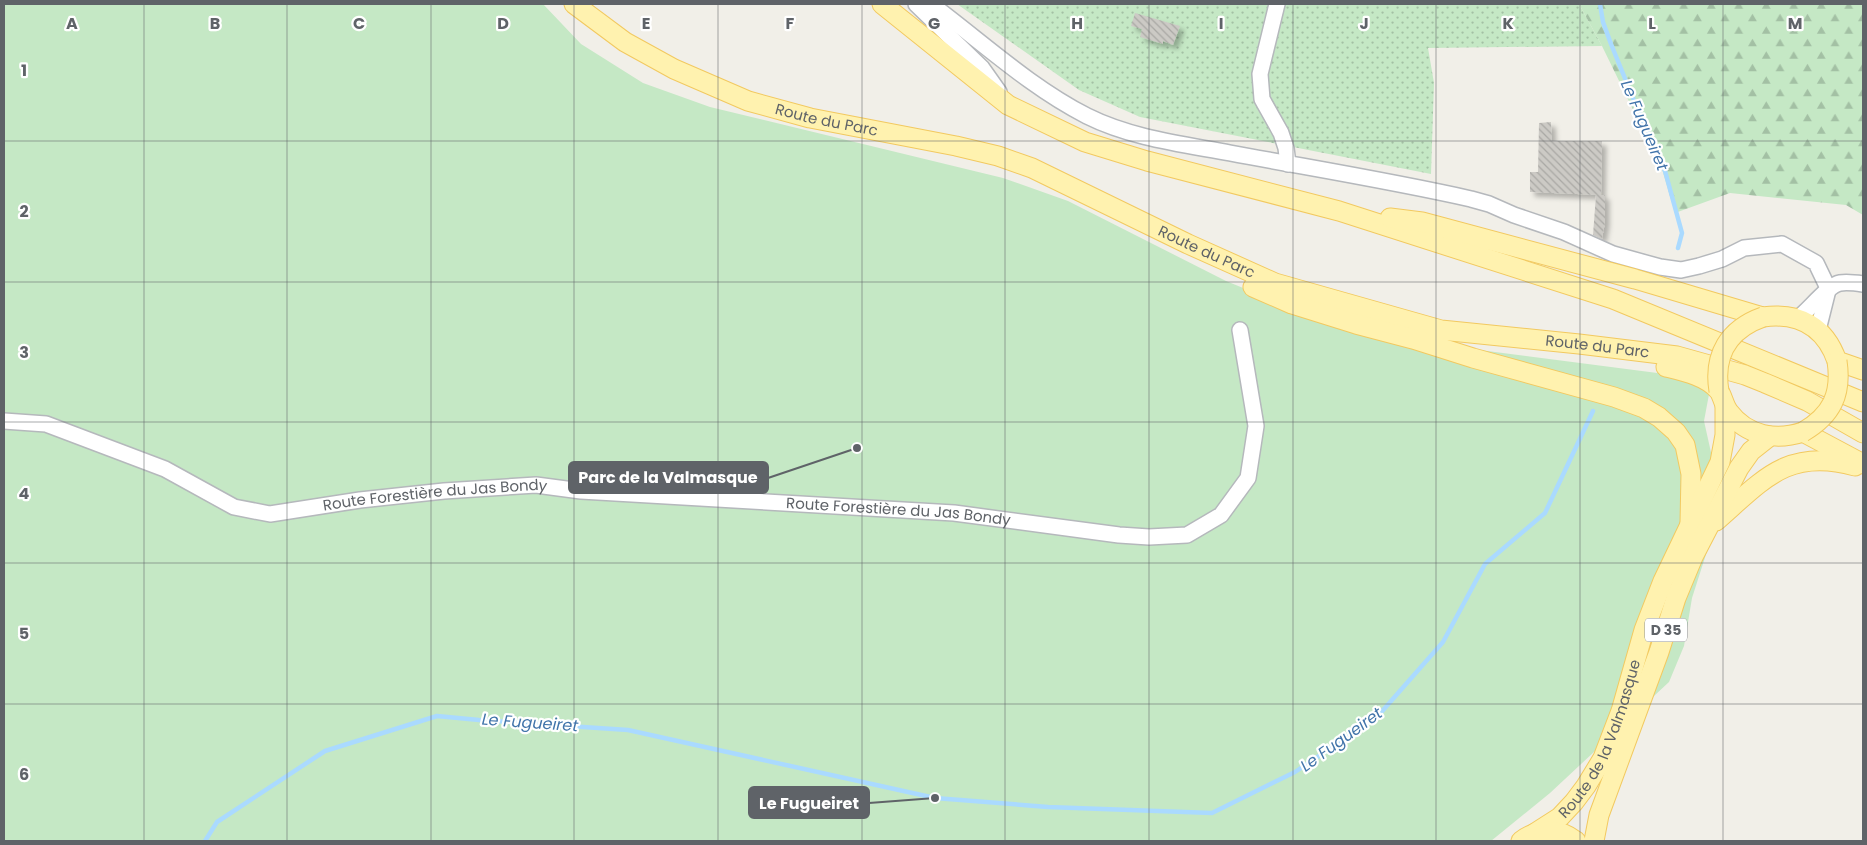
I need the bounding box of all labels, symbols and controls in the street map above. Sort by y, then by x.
text: A [66,12,78,35]
text: B [210,12,220,35]
text: C [353,12,365,35]
text: D [497,12,509,35]
text: E [642,12,650,35]
text: F [786,12,795,35]
text: G [928,12,940,35]
text: H [1071,12,1083,35]
text: I [1219,12,1223,35]
text: J [1359,12,1369,35]
text: K [1502,12,1514,35]
text: L [1648,12,1656,35]
text: M [1788,12,1802,35]
text: 1 [21,59,27,82]
water label: Le Fugueiret [1615,76,1674,175]
street label: Route du Parc [773,98,880,141]
text: 2 [19,200,29,223]
street label: Route du Parc [1155,220,1259,283]
street label: Route du Parc [1544,330,1651,363]
text: 3 [19,341,29,364]
callout: Parc de la Valmasque [569,462,768,493]
text: Parc de la Valmasque [578,466,758,489]
street label: Route Forestière du Jas Bondy [321,474,549,516]
text: 4 [19,482,30,505]
street label: Route Forestière du Jas Bondy [786,492,1013,531]
road number: D 35 [1645,618,1687,642]
text: 5 [19,622,29,645]
street label: Route de la Valmasque [1553,657,1645,822]
water label: Le Fugueiret [1295,701,1388,777]
water label: Le Fugueiret [481,708,580,737]
text: 6 [19,763,29,786]
callout: Le Fugueiret [749,787,869,818]
text: Le Fugueiret [759,792,859,815]

